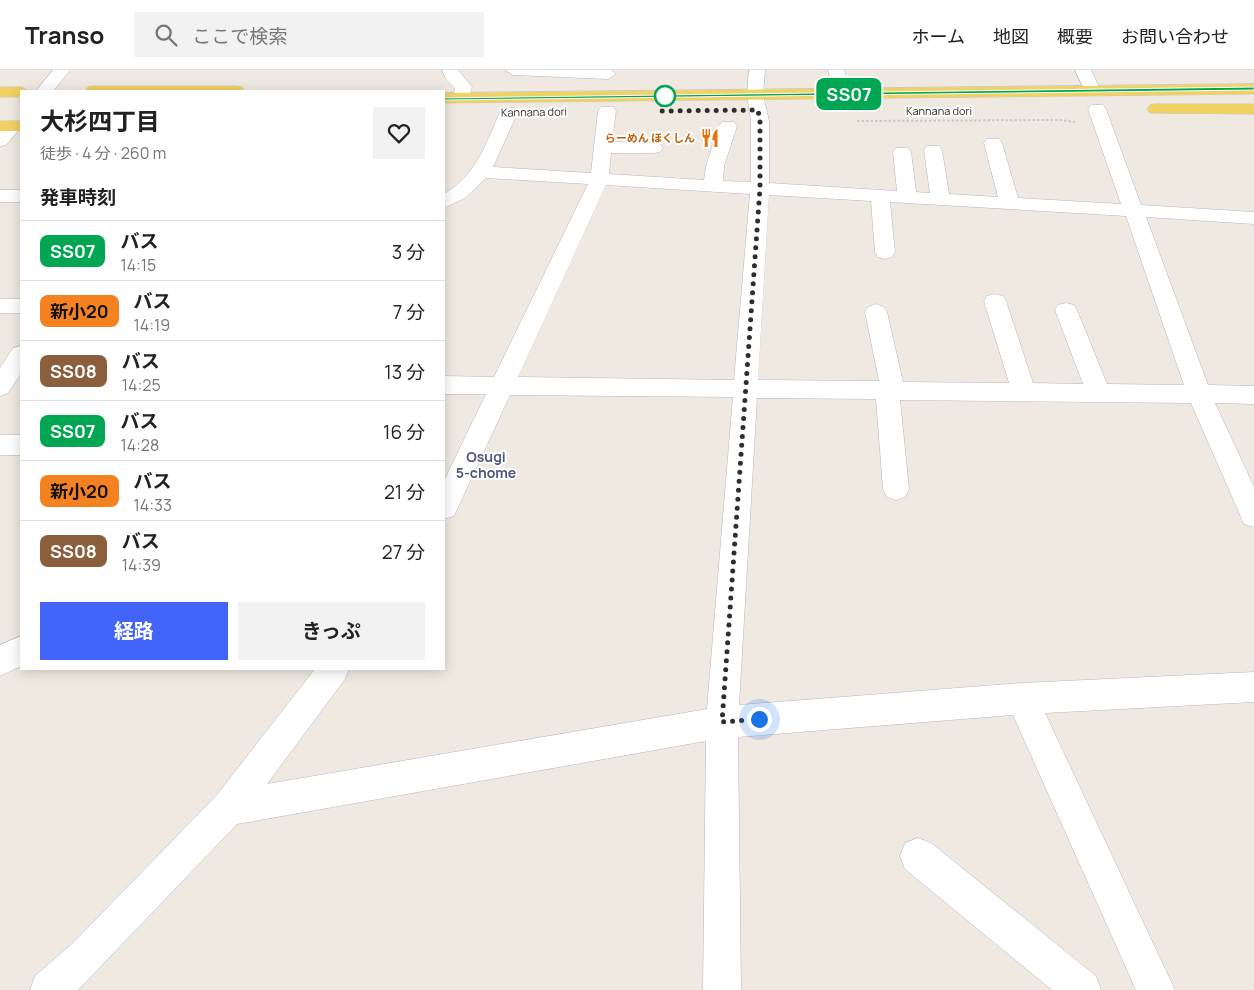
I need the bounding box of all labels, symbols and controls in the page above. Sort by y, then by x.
search box [134,12,484,57]
text: Transo [25,18,104,51]
icon: search [152,21,180,49]
text: ここで検索 [192,23,287,49]
text: ホーム [912,24,965,48]
text: 地図 [993,24,1029,48]
text: 概要 [1057,24,1093,48]
text: お問い合わせ [1121,24,1229,48]
line badge: SS07 [814,78,884,110]
text: SS07 [826,82,872,106]
unlabelled marker [654,85,676,107]
street label: Kannana dori [501,103,567,120]
street label: Kannana dori [906,103,972,118]
text: 大杉四丁目 [40,104,160,137]
button: heart [373,107,425,159]
restaurant icon: らーめん ほくしん [699,127,721,149]
place label: らーめん ほくしん [605,130,695,145]
text: 徒歩 · 4 分 · 260 m [40,142,166,164]
text: 発車時刻 [40,184,116,210]
text: バス [120,228,158,254]
text: SS07 [50,239,95,263]
text: 3 分 [392,239,425,265]
text: 14:15 [120,254,156,276]
text: バス [134,288,172,314]
text: 新小20 [50,299,109,323]
text: 7 分 [393,299,425,325]
text: 14:19 [134,314,170,336]
text: バス [122,348,160,374]
text: SS08 [50,359,97,383]
text: 13 分 [384,359,425,385]
text: 14:25 [122,374,161,396]
text: バス [120,408,158,434]
text: SS07 [50,419,95,443]
text: 16 分 [383,419,425,445]
text: 14:28 [120,434,159,456]
district label: Osugi 5-chome [456,447,516,482]
text: バス [134,468,172,494]
text: 新小20 [50,479,109,503]
text: 21 分 [384,479,425,505]
text: 14:33 [134,494,172,516]
text: バス [122,528,160,554]
text: SS08 [50,539,97,563]
text: 27 分 [382,539,425,565]
text: 14:39 [122,554,161,576]
button: 経路 [40,602,228,660]
button: きっぷ [238,602,425,660]
your location [747,707,772,732]

